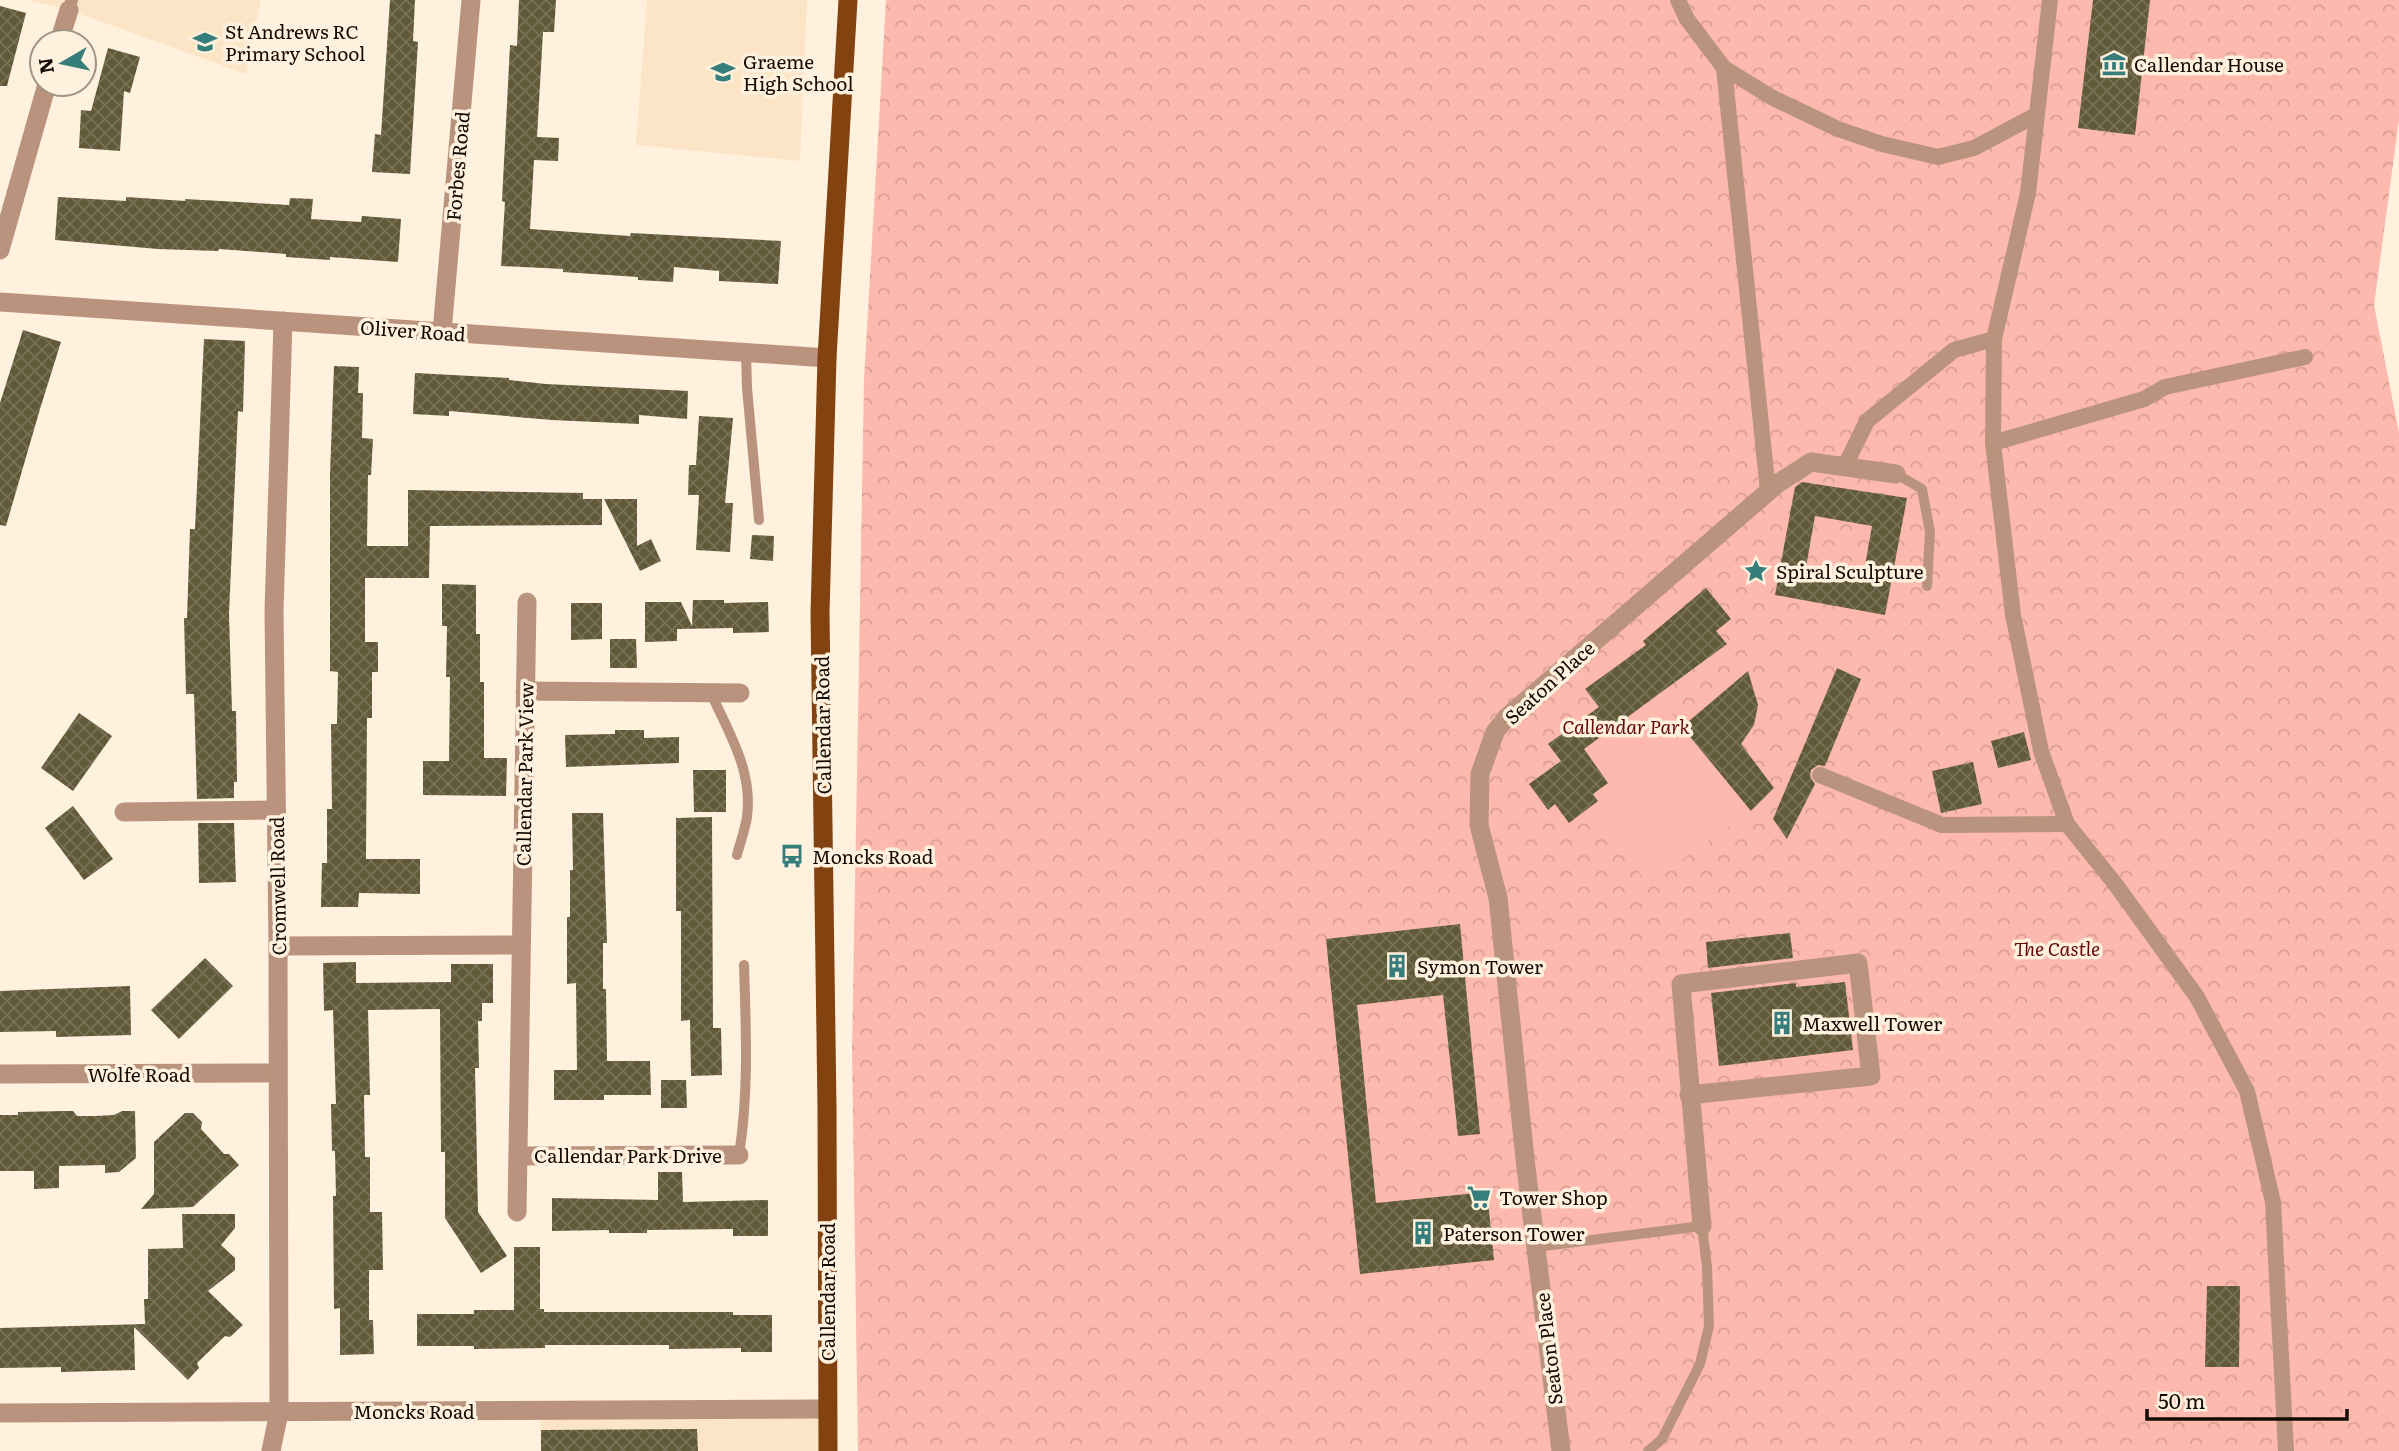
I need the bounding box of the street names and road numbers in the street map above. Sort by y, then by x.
street label: Forbes Road [438,110,476,222]
street label: Oliver Road [359,312,467,348]
street label: Seaton Place [1498,634,1600,730]
street label: Callendar Road [807,655,837,795]
street label: Callendar Park View [508,681,540,866]
street label: Cromwell Road [262,816,292,956]
street label: Wolfe Road [87,1060,191,1088]
street label: Callendar Park Drive [534,1141,722,1169]
street label: Callendar Road [813,1222,841,1361]
street label: Seaton Place [1527,1291,1569,1407]
street label: Moncks Road [353,1397,475,1425]

